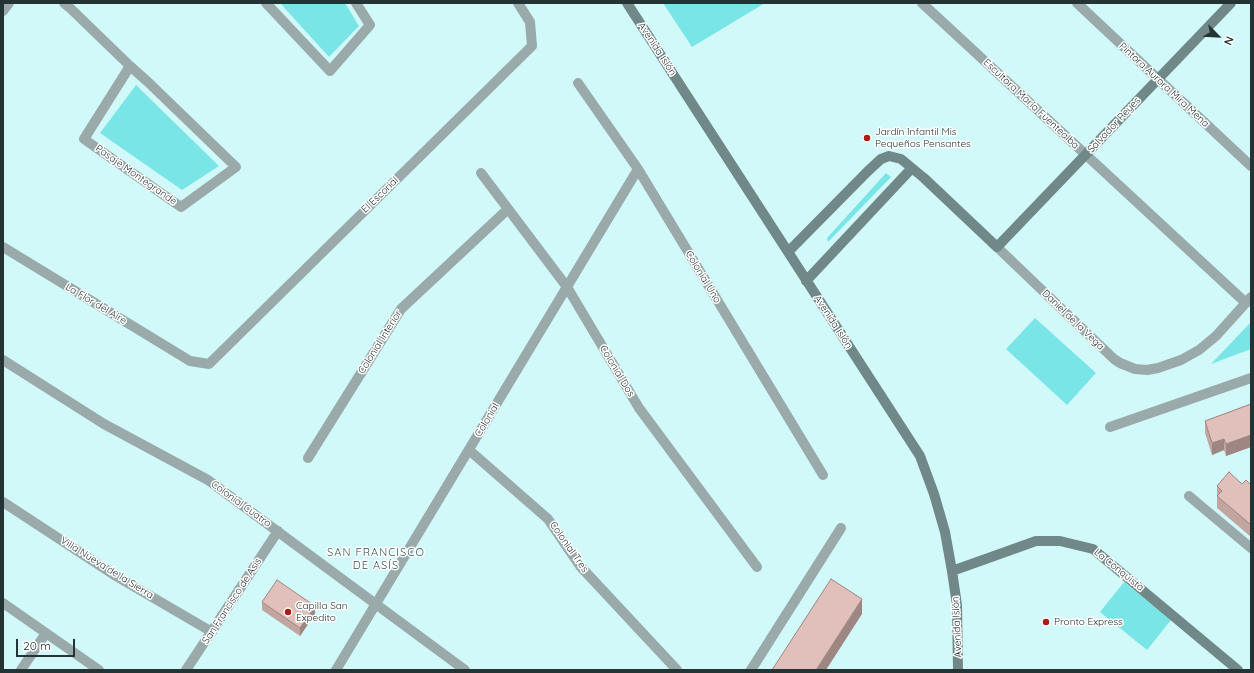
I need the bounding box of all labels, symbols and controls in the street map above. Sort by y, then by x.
north arrow [1198,16,1238,56]
street label: Avenida Islón [635,20,679,78]
text: N [1221,34,1237,47]
street label: Pintora Aurora Mira Mena [1116,40,1212,130]
street label: Escultora María Fuentealba [981,56,1081,152]
street label: Salvador Reyes [1085,95,1143,155]
place label: Jardín Infantil Mis Pequeños Pensantes [875,126,971,150]
marker: Jardín Infantil Mis Pequeños Pensantes [862,133,872,143]
street label: Pasaje Montegrande [93,142,179,208]
street label: El Escorial [359,174,401,216]
street label: Colonial Uno [683,249,723,305]
street label: La Flor del Aire [63,281,129,327]
street label: Daniel de la Vega [1039,287,1107,353]
street label: Avenida Islón [811,293,855,351]
street label: Colonial Interior [356,308,404,376]
street label: Colonial Dos [597,343,637,399]
street label: Colonial [472,401,502,439]
street label: Colonial Cuatro [209,478,273,530]
street label: Colonial Tres [547,519,591,575]
street label: Villa Nueva de la Sierra [58,534,156,602]
district label: SAN FRANCISCO DE ASÍS [327,546,425,572]
street label: La Conquista [1092,546,1146,594]
street label: San Francisco de Asís [200,556,264,646]
street label: Avenida Islón [949,596,965,658]
place label: Capilla San Expedito [296,600,348,624]
marker: Capilla San Expedito [283,607,293,617]
place label: Pronto Express [1054,616,1123,628]
marker: Pronto Express [1041,617,1051,627]
scale bar [18,631,77,657]
text: 20 m [23,638,51,653]

